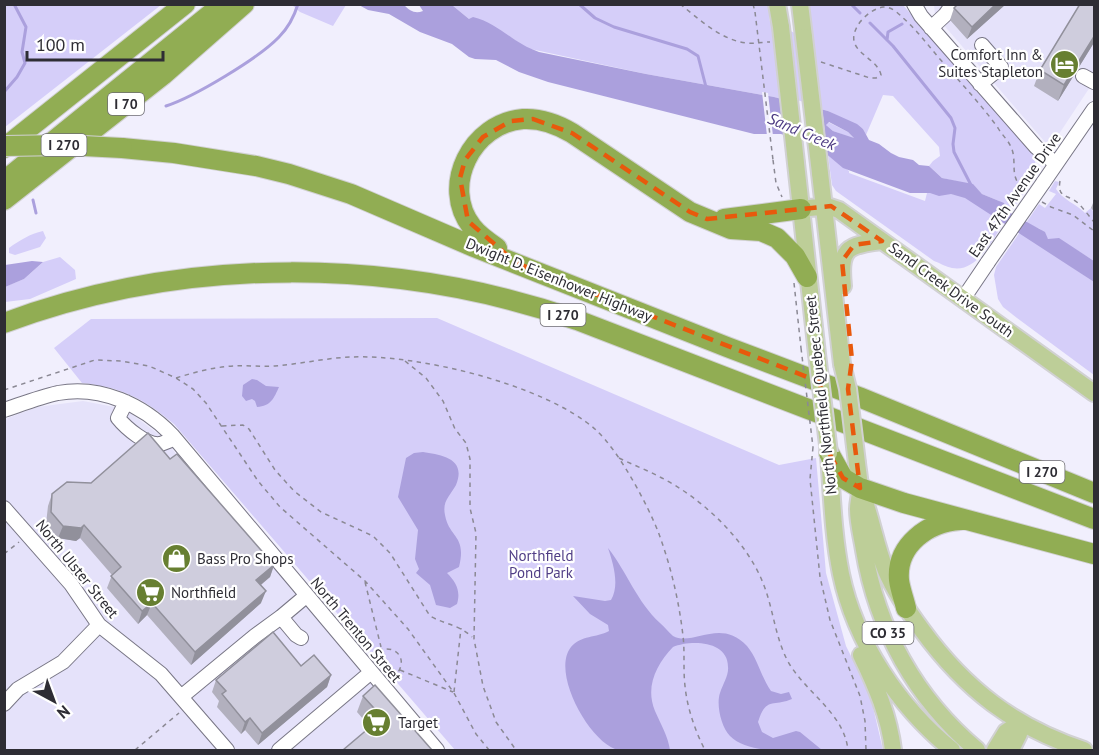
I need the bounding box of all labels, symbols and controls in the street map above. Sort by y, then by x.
scale bar [27,24,164,62]
text: 100 m [36,33,85,56]
place label: Comfort Inn & Suites Stapleton [938,45,1043,81]
hotel icon: Comfort Inn & Suites Stapleton [1048,48,1080,80]
road number: I 70 [108,93,144,115]
water label: Sand Creek [765,108,840,155]
street label: East 47th Avenue Drive [964,129,1065,261]
road number: I 270 [42,134,86,156]
street label: Dwight D. Eisenhower Highway [463,233,655,326]
street label: Sand Creek Drive South [885,238,1018,341]
street label: North Northfield Quebec Street [801,294,840,496]
road number: I 270 [540,304,586,326]
road number: I 270 [1020,461,1064,483]
street label: North Ulster Street [32,516,123,622]
shop icon: Bass Pro Shops [160,543,192,575]
park label: Northfield Pond Park [508,546,574,582]
place label: Bass Pro Shops [197,549,293,568]
street label: North Trenton Street [307,573,406,686]
supermarket icon: Northfield [134,577,166,609]
place label: Northfield [171,583,236,602]
road number: CO 35 [862,622,914,644]
north arrow [24,671,84,731]
text: N [53,701,74,723]
supermarket icon: Target [361,707,393,739]
place label: Target [398,713,438,732]

